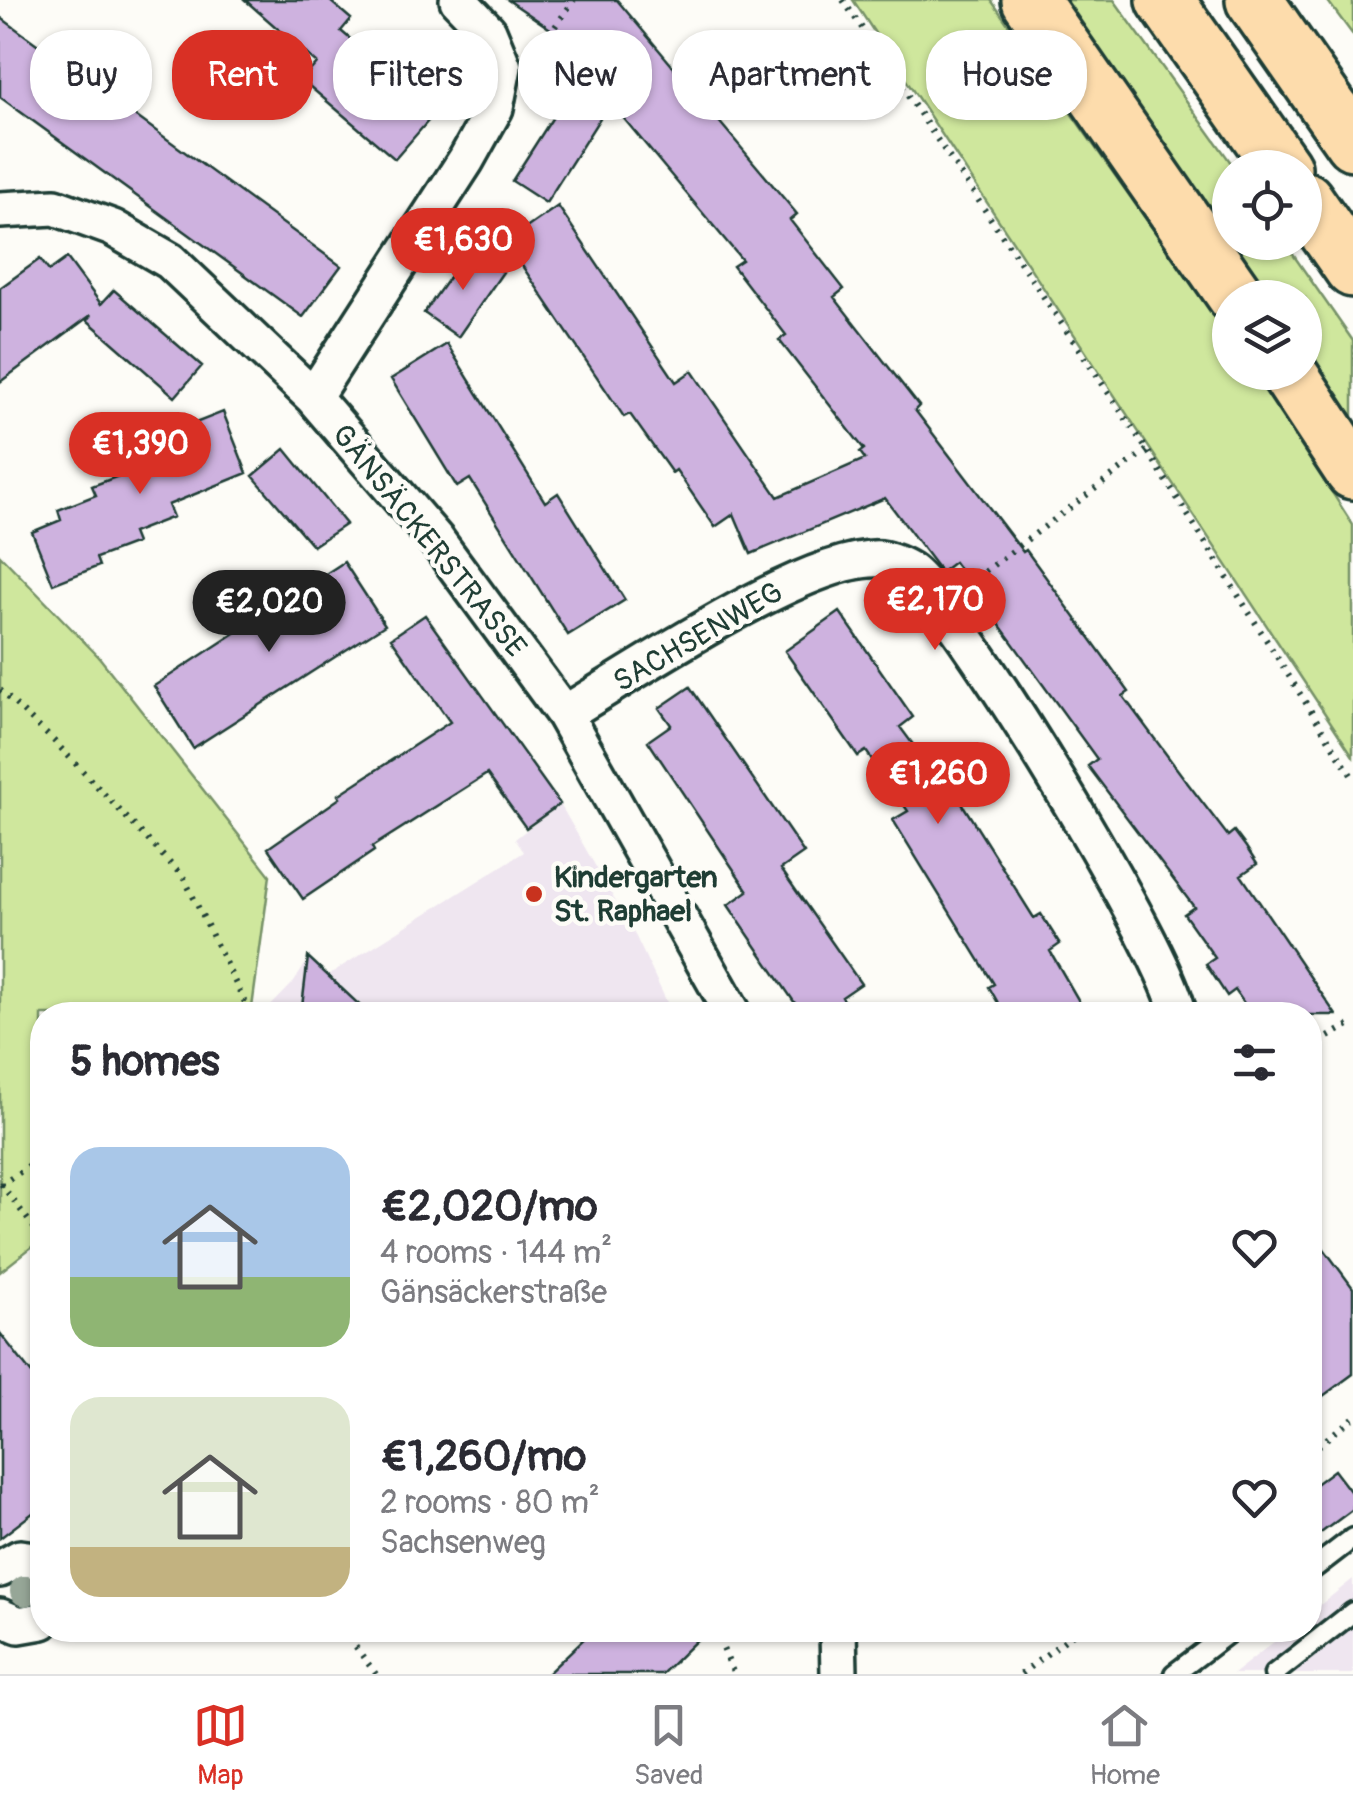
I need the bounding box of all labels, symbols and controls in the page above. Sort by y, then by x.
chip: Buy [30,30,152,120]
chip: Rent [172,30,313,120]
chip: Filters [333,30,498,120]
chip: New [518,30,652,120]
chip: Apartment [672,30,906,120]
chip: House [926,30,1087,120]
map controls [1212,150,1322,390]
button: locate [1212,150,1322,260]
pin: €1,630 [382,208,544,293]
text: €1,630 [413,220,513,260]
button: layers [1212,280,1322,390]
pin: €1,390 [59,412,221,497]
street label: GÄNSÄCKERSTRASSE [324,417,534,665]
text: €1,390 [91,424,189,464]
pin: €2,170 [854,568,1016,653]
pin: €2,020 [188,570,350,655]
street label: SACHSENWEG [607,574,789,700]
text: €2,170 [886,580,984,620]
text: €2,020 [215,582,323,622]
pin: €1,260 [857,742,1019,827]
text: €1,260 [888,754,988,794]
place label: Kindergarten St. Raphael [554,859,718,930]
marker: Kindergarten St. Raphael [523,883,545,905]
icon: filters [1227,1035,1282,1090]
text: 5 homes [70,1036,220,1088]
text: €2,020/mo [380,1181,598,1233]
icon: home [150,1187,270,1307]
icon: heart [1227,1220,1282,1275]
text: 4 rooms · 144 m² [380,1233,612,1273]
text: Gänsäckerstraße [380,1273,607,1313]
text: €1,260/mo [380,1431,586,1483]
icon: home [150,1437,270,1557]
icon: heart [1227,1470,1282,1525]
text: 2 rooms · 80 m² [380,1483,600,1523]
text: Sachsenweg [380,1523,546,1563]
tab: Map [193,1698,248,1793]
tab: Saved [634,1698,703,1793]
tab: Home [1089,1698,1160,1793]

